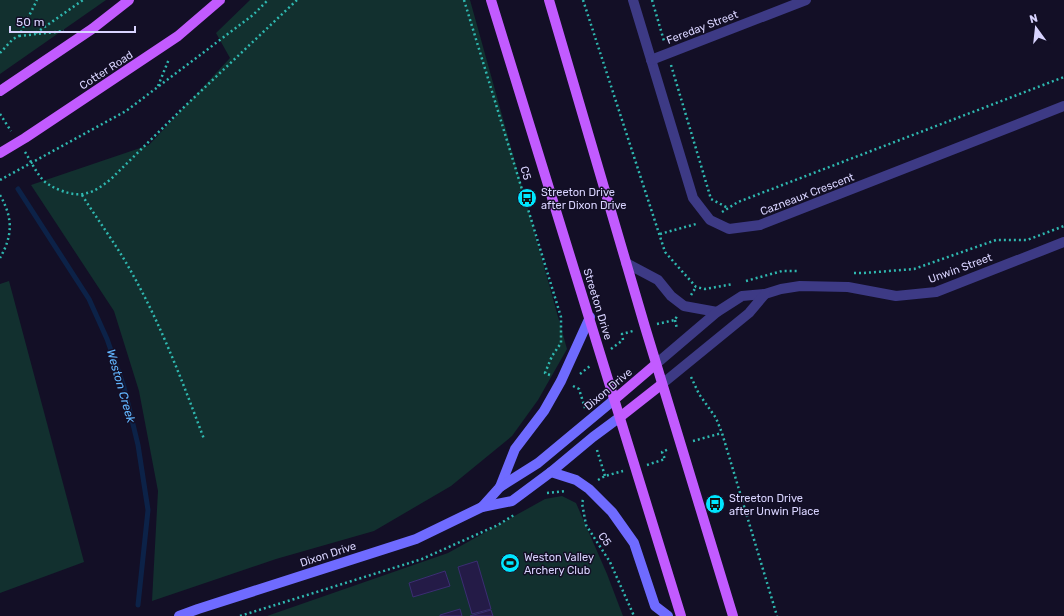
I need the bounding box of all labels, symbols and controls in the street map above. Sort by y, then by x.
scale bar [10,8,135,34]
street label: Fereday Street [665,8,740,47]
north arrow [1016,8,1056,48]
text: N [1028,11,1039,26]
text: 50 m [16,15,44,29]
street label: Cotter Road [77,48,135,92]
street label: C5 [517,165,534,182]
street label: Cazneaux Crescent [758,170,857,218]
place label: Streeton Drive after Dixon Drive [541,186,627,212]
bus stop icon: Streeton Drive after Dixon Drive [516,187,538,209]
street label: Unwin Street [926,251,995,286]
street label: Streeton Drive [580,267,615,341]
water label: Weston Creek [104,348,138,425]
street label: Dixon Drive [582,366,635,413]
place label: Streeton Drive after Unwin Place [729,492,820,518]
bus stop icon: Streeton Drive after Unwin Place [704,493,726,515]
street label: C5 [595,530,614,549]
street label: Dixon Drive [298,539,358,570]
place label: Weston Valley Archery Club [524,551,594,577]
sports icon: Weston Valley Archery Club [499,552,521,574]

